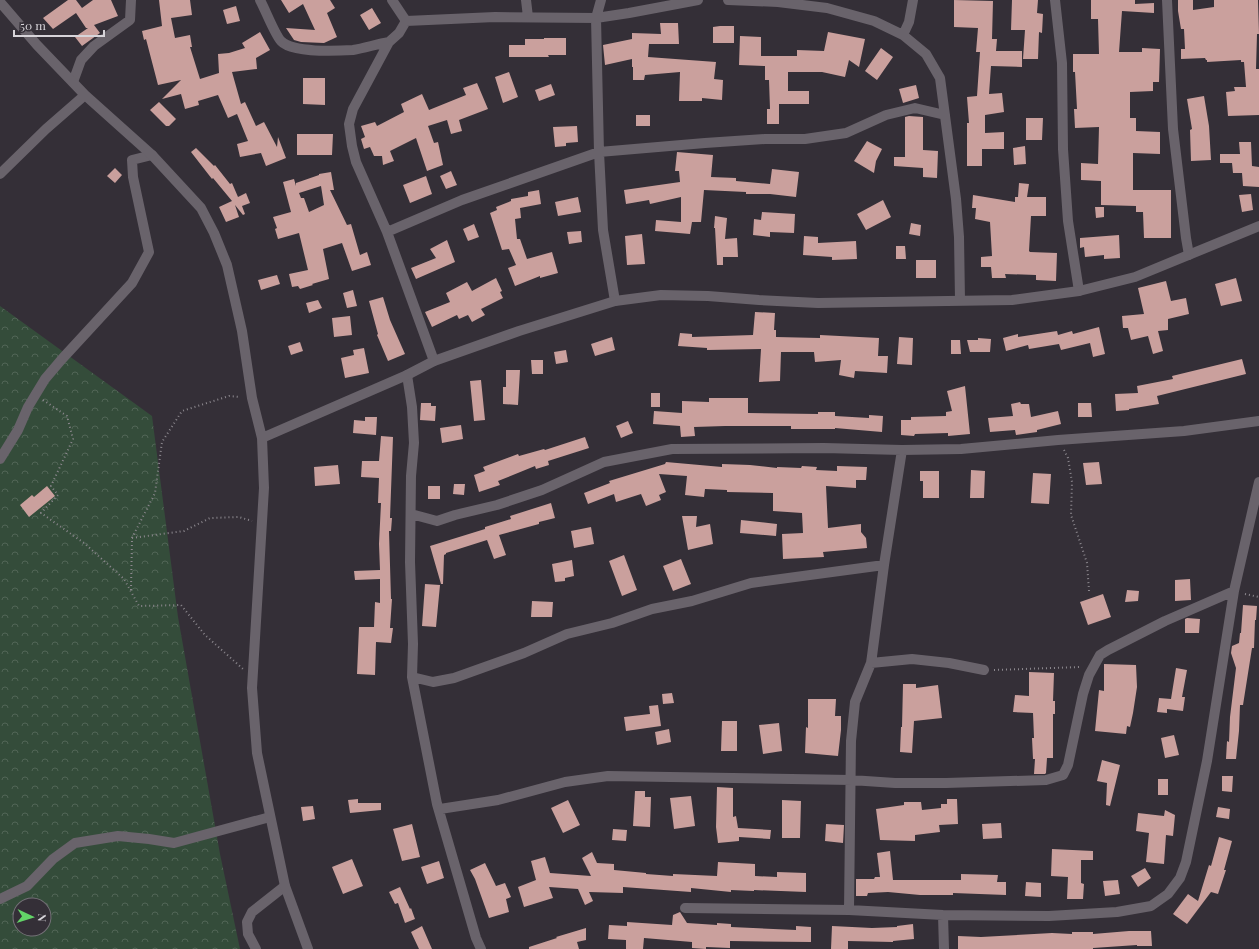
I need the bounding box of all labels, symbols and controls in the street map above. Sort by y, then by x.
scale bar [14,12,104,38]
text: 50 m [20,17,46,33]
north arrow [12,897,52,937]
text: N [35,913,50,922]

